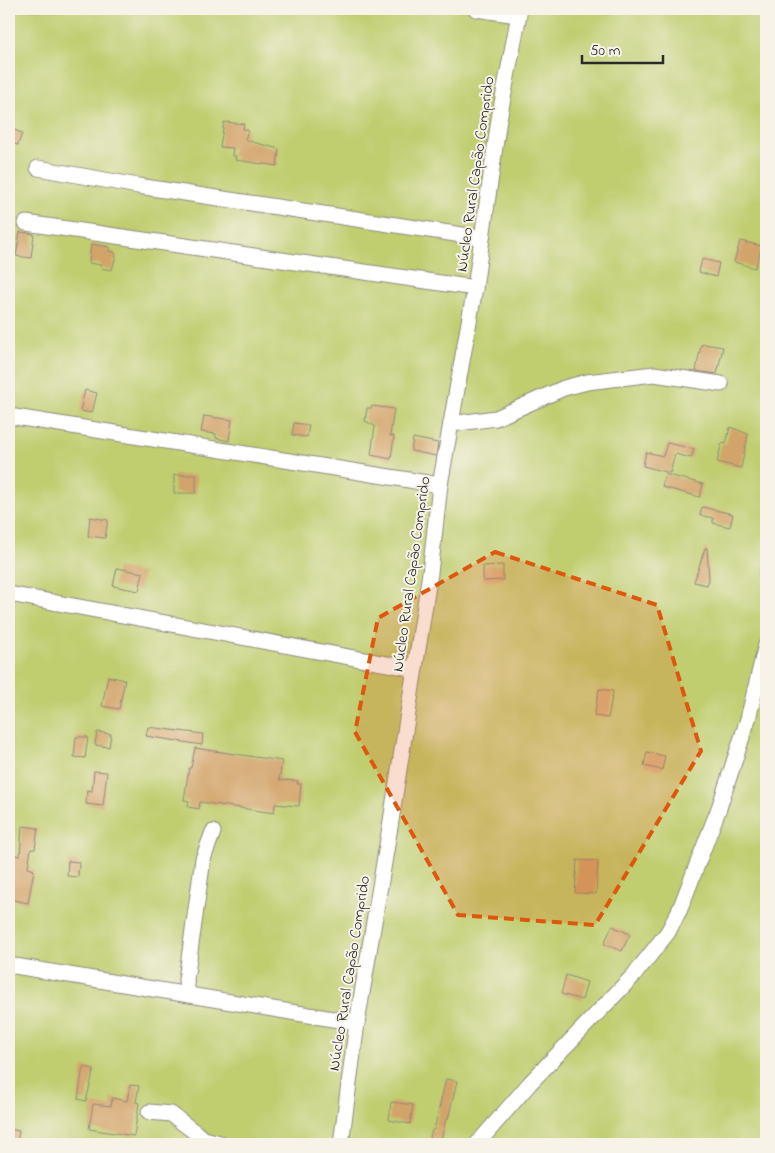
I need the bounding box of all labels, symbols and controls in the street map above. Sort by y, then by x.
scale bar [582,32,664,64]
text: 50 m [590,40,621,62]
street label: Núcleo Rural Capão Comprido [450,75,502,274]
street label: Núcleo Rural Capão Comprido [386,475,438,674]
street label: Núcleo Rural Capão Comprido [323,874,377,1073]

